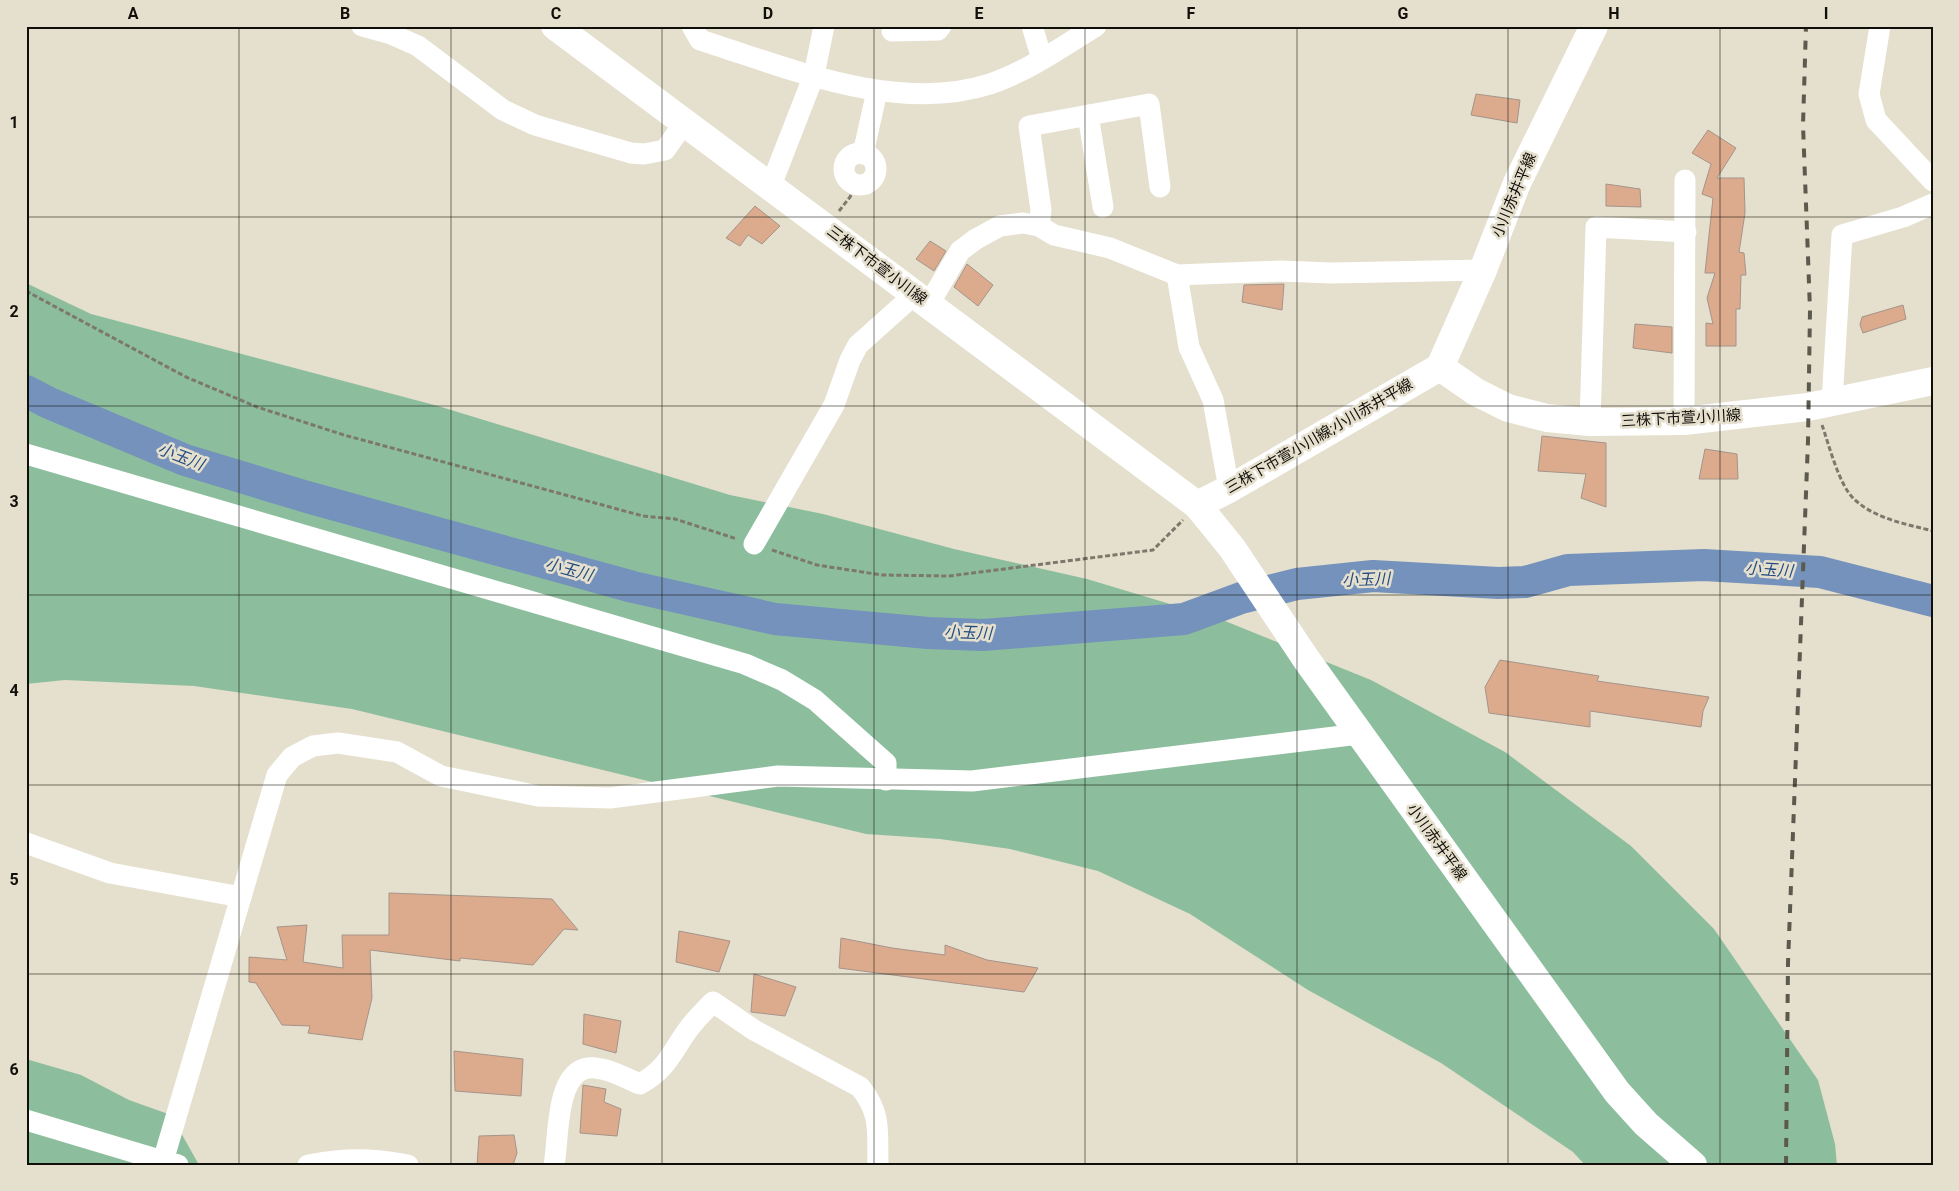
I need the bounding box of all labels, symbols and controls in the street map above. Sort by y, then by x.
text: A [128,4,139,23]
text: B [340,4,350,23]
text: C [551,4,561,23]
text: D [763,4,773,23]
text: E [975,4,984,23]
text: F [1187,4,1196,23]
text: G [1398,4,1409,23]
text: H [1608,4,1620,23]
text: I [1824,4,1828,23]
text: 1 [9,113,19,132]
street label: 小川赤井平線 [1488,150,1540,240]
street label: 三株下市萱小川線 [824,222,930,308]
text: 2 [9,302,19,321]
street label: 三株下市萱小川線;小川赤井平線 [1222,375,1416,497]
street label: 三株下市萱小川線 [1621,406,1741,430]
water label: 小玉川 [155,439,208,475]
text: 3 [9,492,19,511]
water label: 小玉川 [543,554,596,585]
water label: 小玉川 [1744,558,1796,581]
water label: 小玉川 [1342,569,1392,590]
water label: 小玉川 [944,622,994,643]
text: 4 [9,681,19,700]
street label: 小川赤井平線 [1403,800,1471,884]
text: 5 [9,870,19,889]
text: 6 [9,1060,19,1079]

